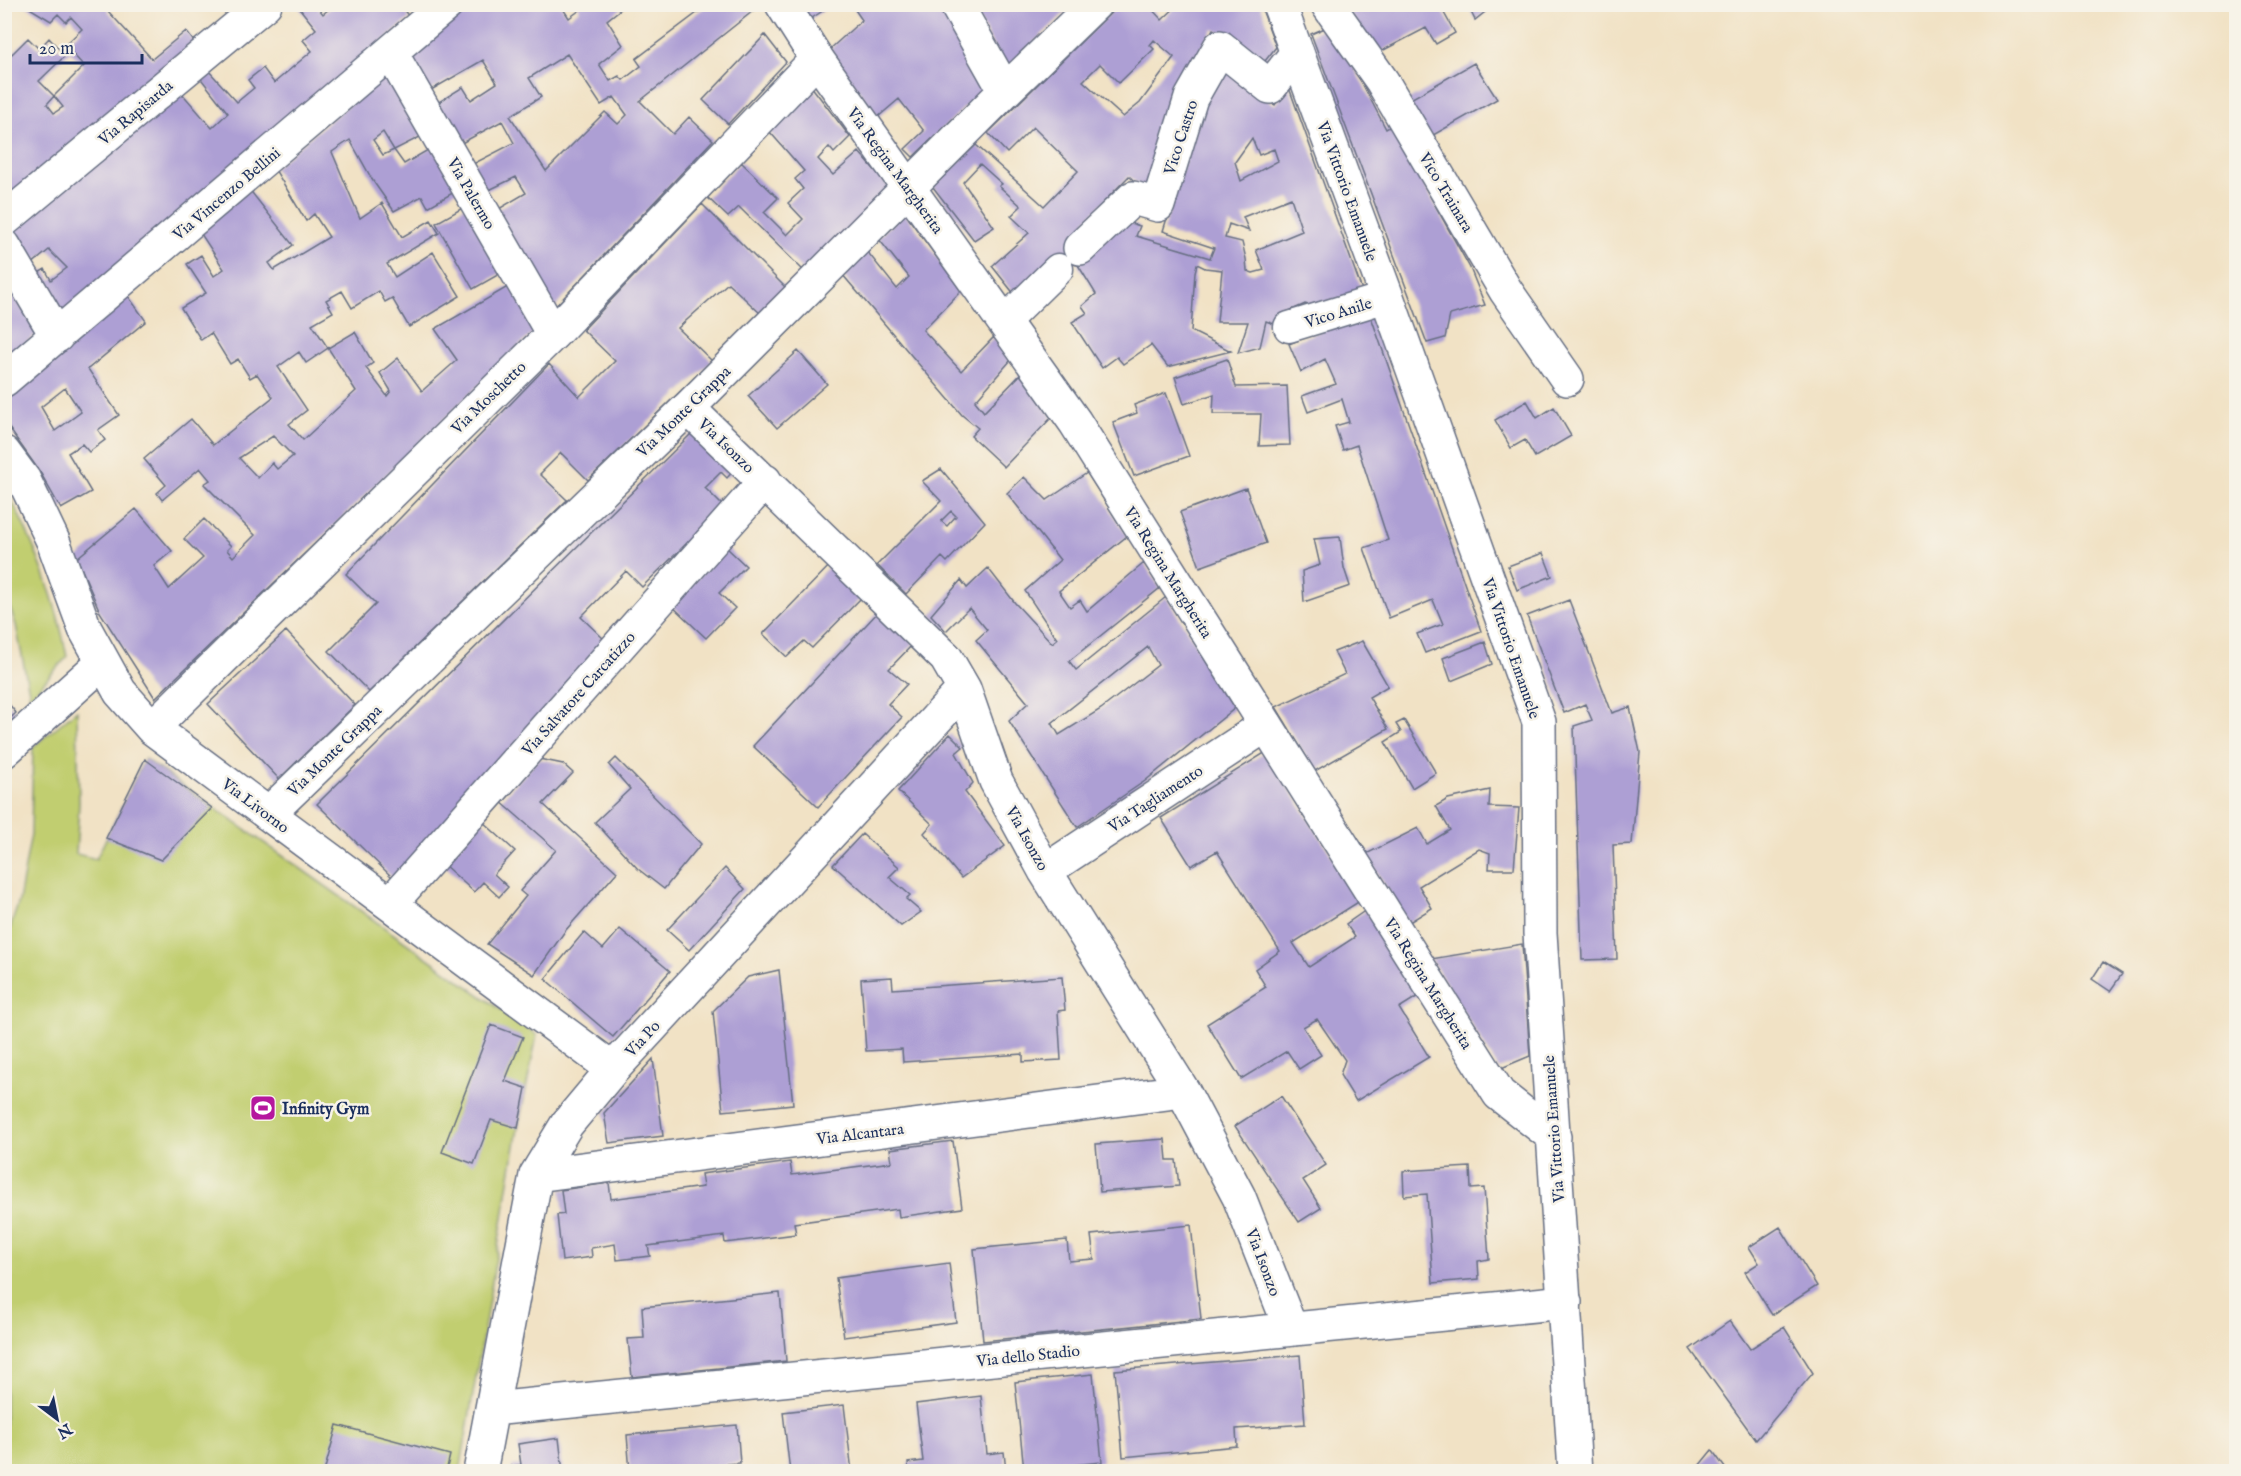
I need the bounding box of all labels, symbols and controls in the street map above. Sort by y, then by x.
scale bar [30,27,142,65]
text: 20 m [39,38,74,61]
street label: Via Rapisarda [94,77,178,151]
street label: Vico Castro [1160,97,1204,179]
street label: Via Regina Margherita [841,103,947,238]
street label: Via Vittorio Emanuele [1311,118,1381,264]
street label: Via Vincenzo Bellini [169,144,285,246]
street label: Vico Trainara [1413,149,1477,237]
street label: Via Palermo [441,154,499,234]
street label: Vico Anile [1302,294,1374,334]
street label: Via Moschetto [447,357,531,440]
street label: Via Monte Grappa [632,362,736,463]
street label: Via Isonzo [692,414,758,478]
street label: Via Regina Margherita [1118,503,1216,643]
street label: Via Vittorio Emanuele [1476,575,1544,722]
street label: Via Salvatore Carcatizzo [518,628,641,761]
street label: Via Monte Grappa [283,701,387,802]
street label: Via Tagliamento [1104,761,1208,838]
street label: Via Livorno [216,774,293,839]
street label: Via Isonzo [1000,802,1052,875]
street label: Via Regina Margherita [1378,914,1476,1054]
street label: Via Po [621,1017,666,1063]
street label: Via Vittorio Emanuele [1540,1055,1570,1204]
sports icon: Infinity Gym [248,1093,278,1123]
place label: Infinity Gym [282,1100,370,1120]
street label: Via Alcantara [814,1120,905,1150]
street label: Via Isonzo [1240,1225,1284,1300]
street label: Via dello Stadio [975,1342,1081,1372]
north arrow [27,1389,87,1449]
text: N [53,1417,76,1442]

